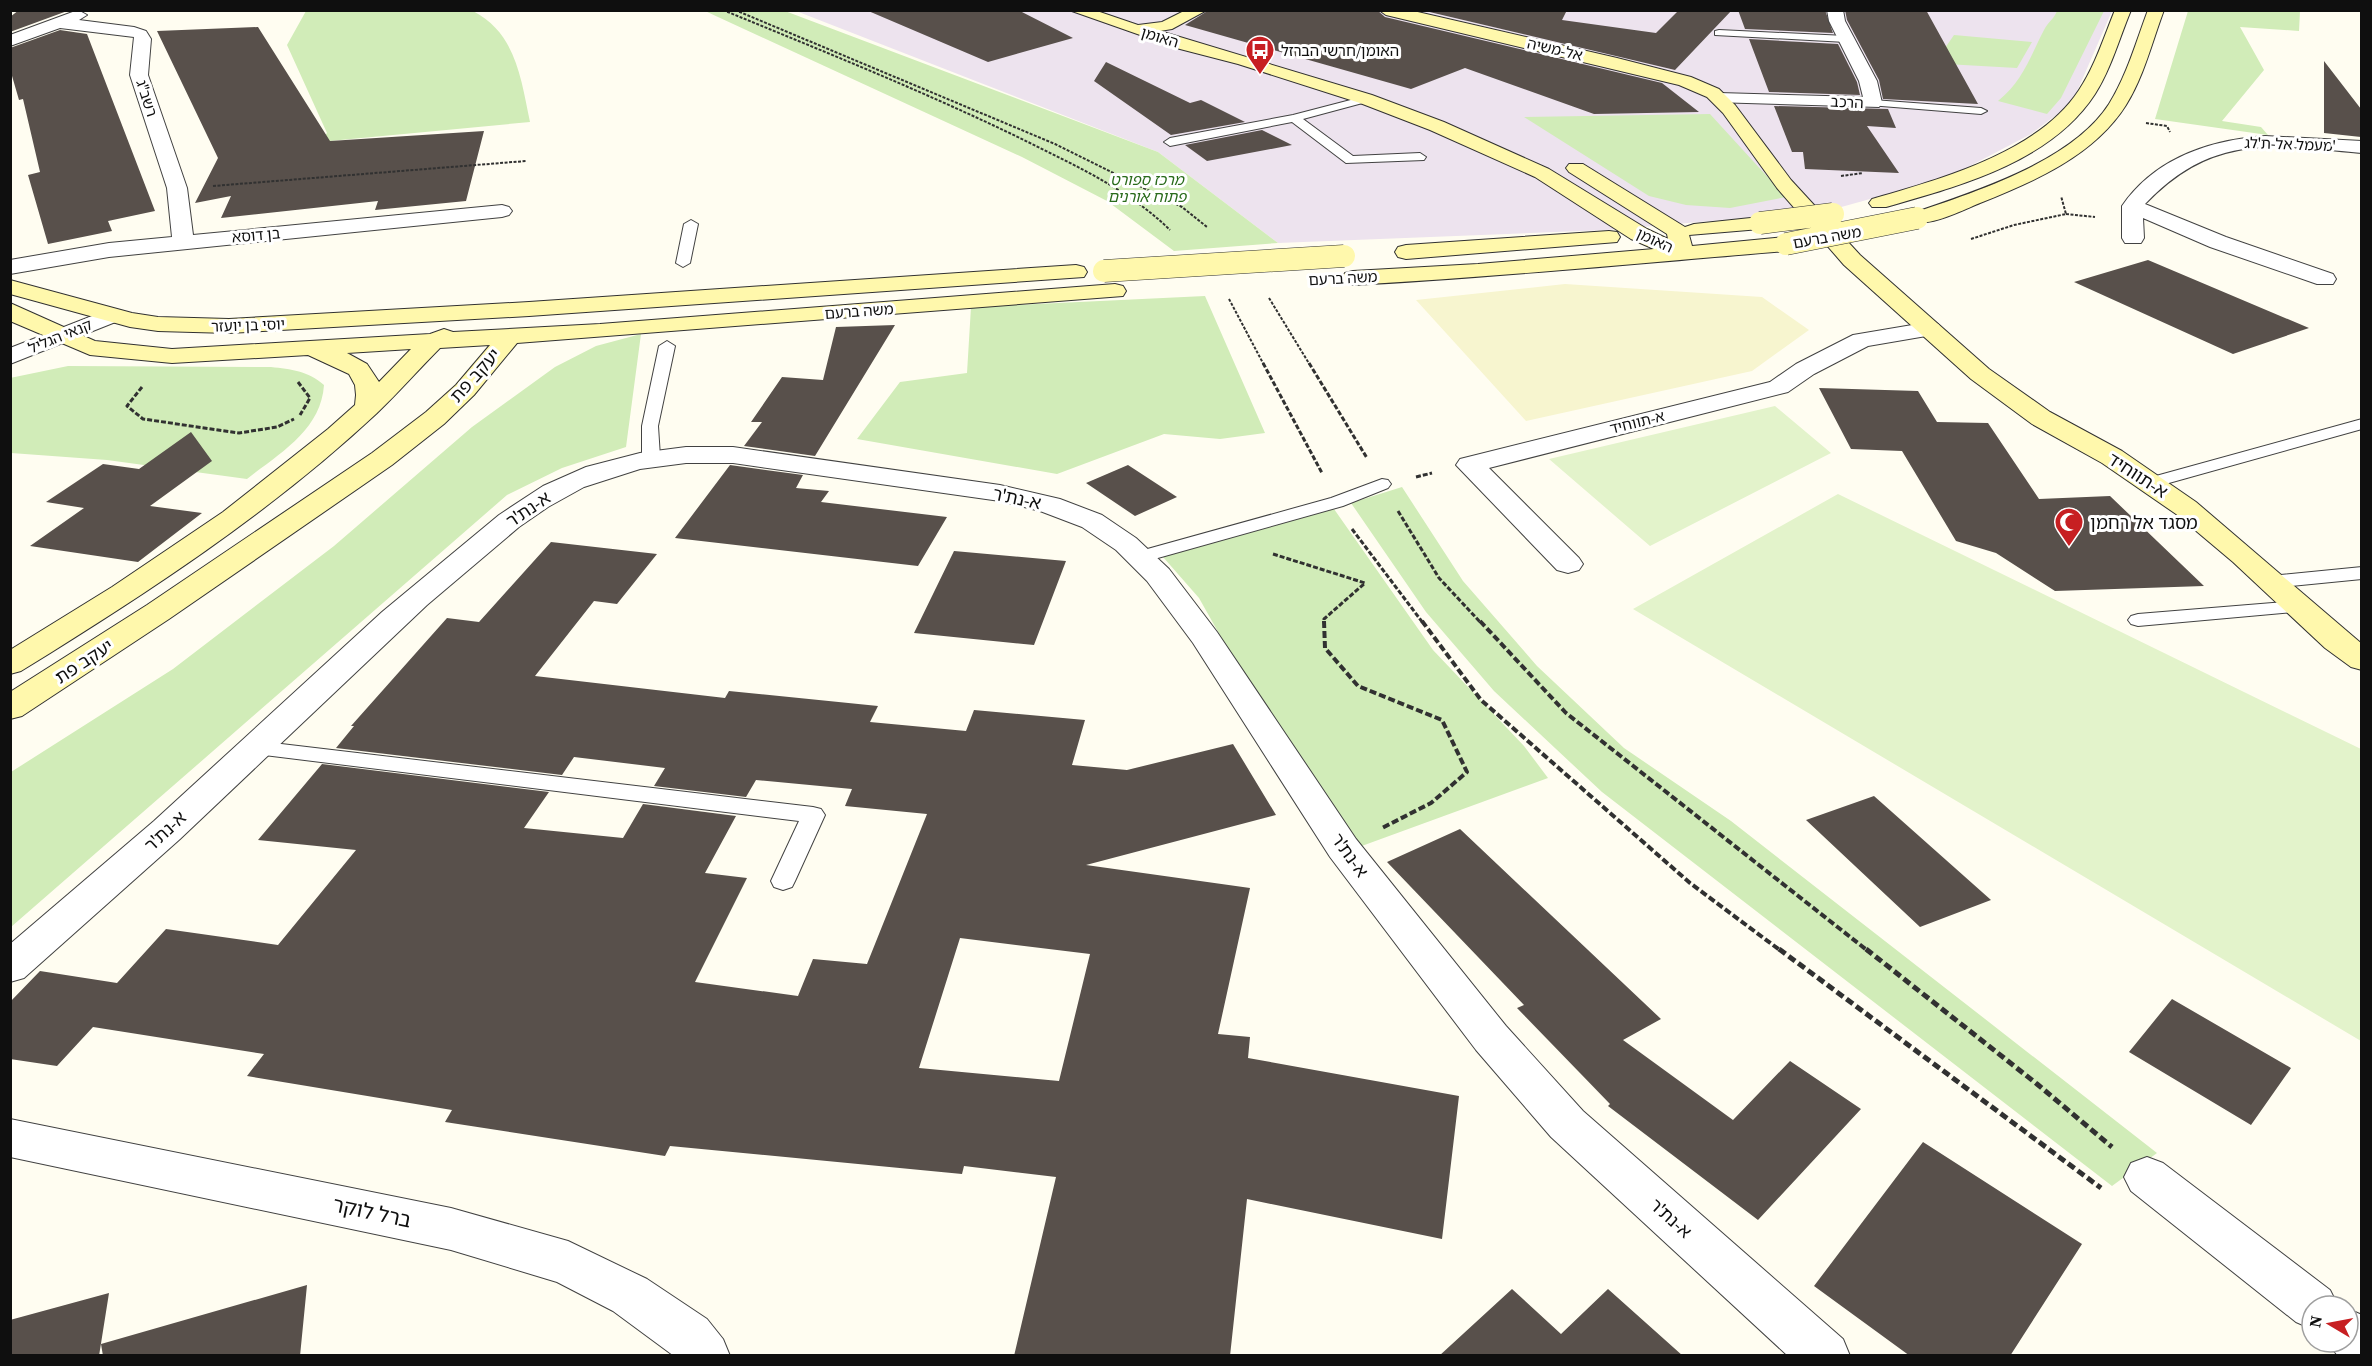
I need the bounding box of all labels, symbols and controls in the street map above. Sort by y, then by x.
street label: האומן [1139,21,1181,53]
street label: אל-משיה [1525,32,1585,66]
bus stop icon: האומן/חרשי הברזל [1244,34,1276,76]
place label: האומן/חרשי הברזל [1281,40,1399,61]
street label: רשב"ג [131,77,163,119]
street label: הרכב [1830,91,1864,113]
street label: מעמל אל-ת'לג' [2244,132,2336,156]
park label: מרכז ספורט פתוח אורנים [1108,169,1187,207]
street label: משה ברעם [1791,221,1863,253]
street label: בן דוסא [231,222,282,248]
street label: האומן [1633,222,1677,258]
street label: משה ברעם [1308,266,1378,290]
street label: משה ברעם [824,298,894,324]
street label: יוסי בן יועזר [211,313,285,337]
street label: קנאי הגליל [25,314,95,358]
street label: יעקב פת [444,343,506,407]
street label: א-תווחיד [1607,405,1667,439]
street label: א-תווחיד [2103,446,2173,504]
street label: א-נת'ר [991,481,1043,515]
street label: א-נת'ר [501,485,555,533]
mosque icon: מסגד אל רחמן [2053,506,2085,548]
place label: מסגד אל רחמן [2090,510,2198,535]
street label: יעקב פת [50,633,118,689]
street label: א-נת'ר [139,805,191,857]
street label: א-נת'ר [1326,828,1374,882]
street label: ברל לוקר [330,1190,414,1234]
street label: א-נת'ר [1644,1192,1698,1244]
north arrow [2300,1294,2360,1354]
text: N [2303,1313,2327,1329]

